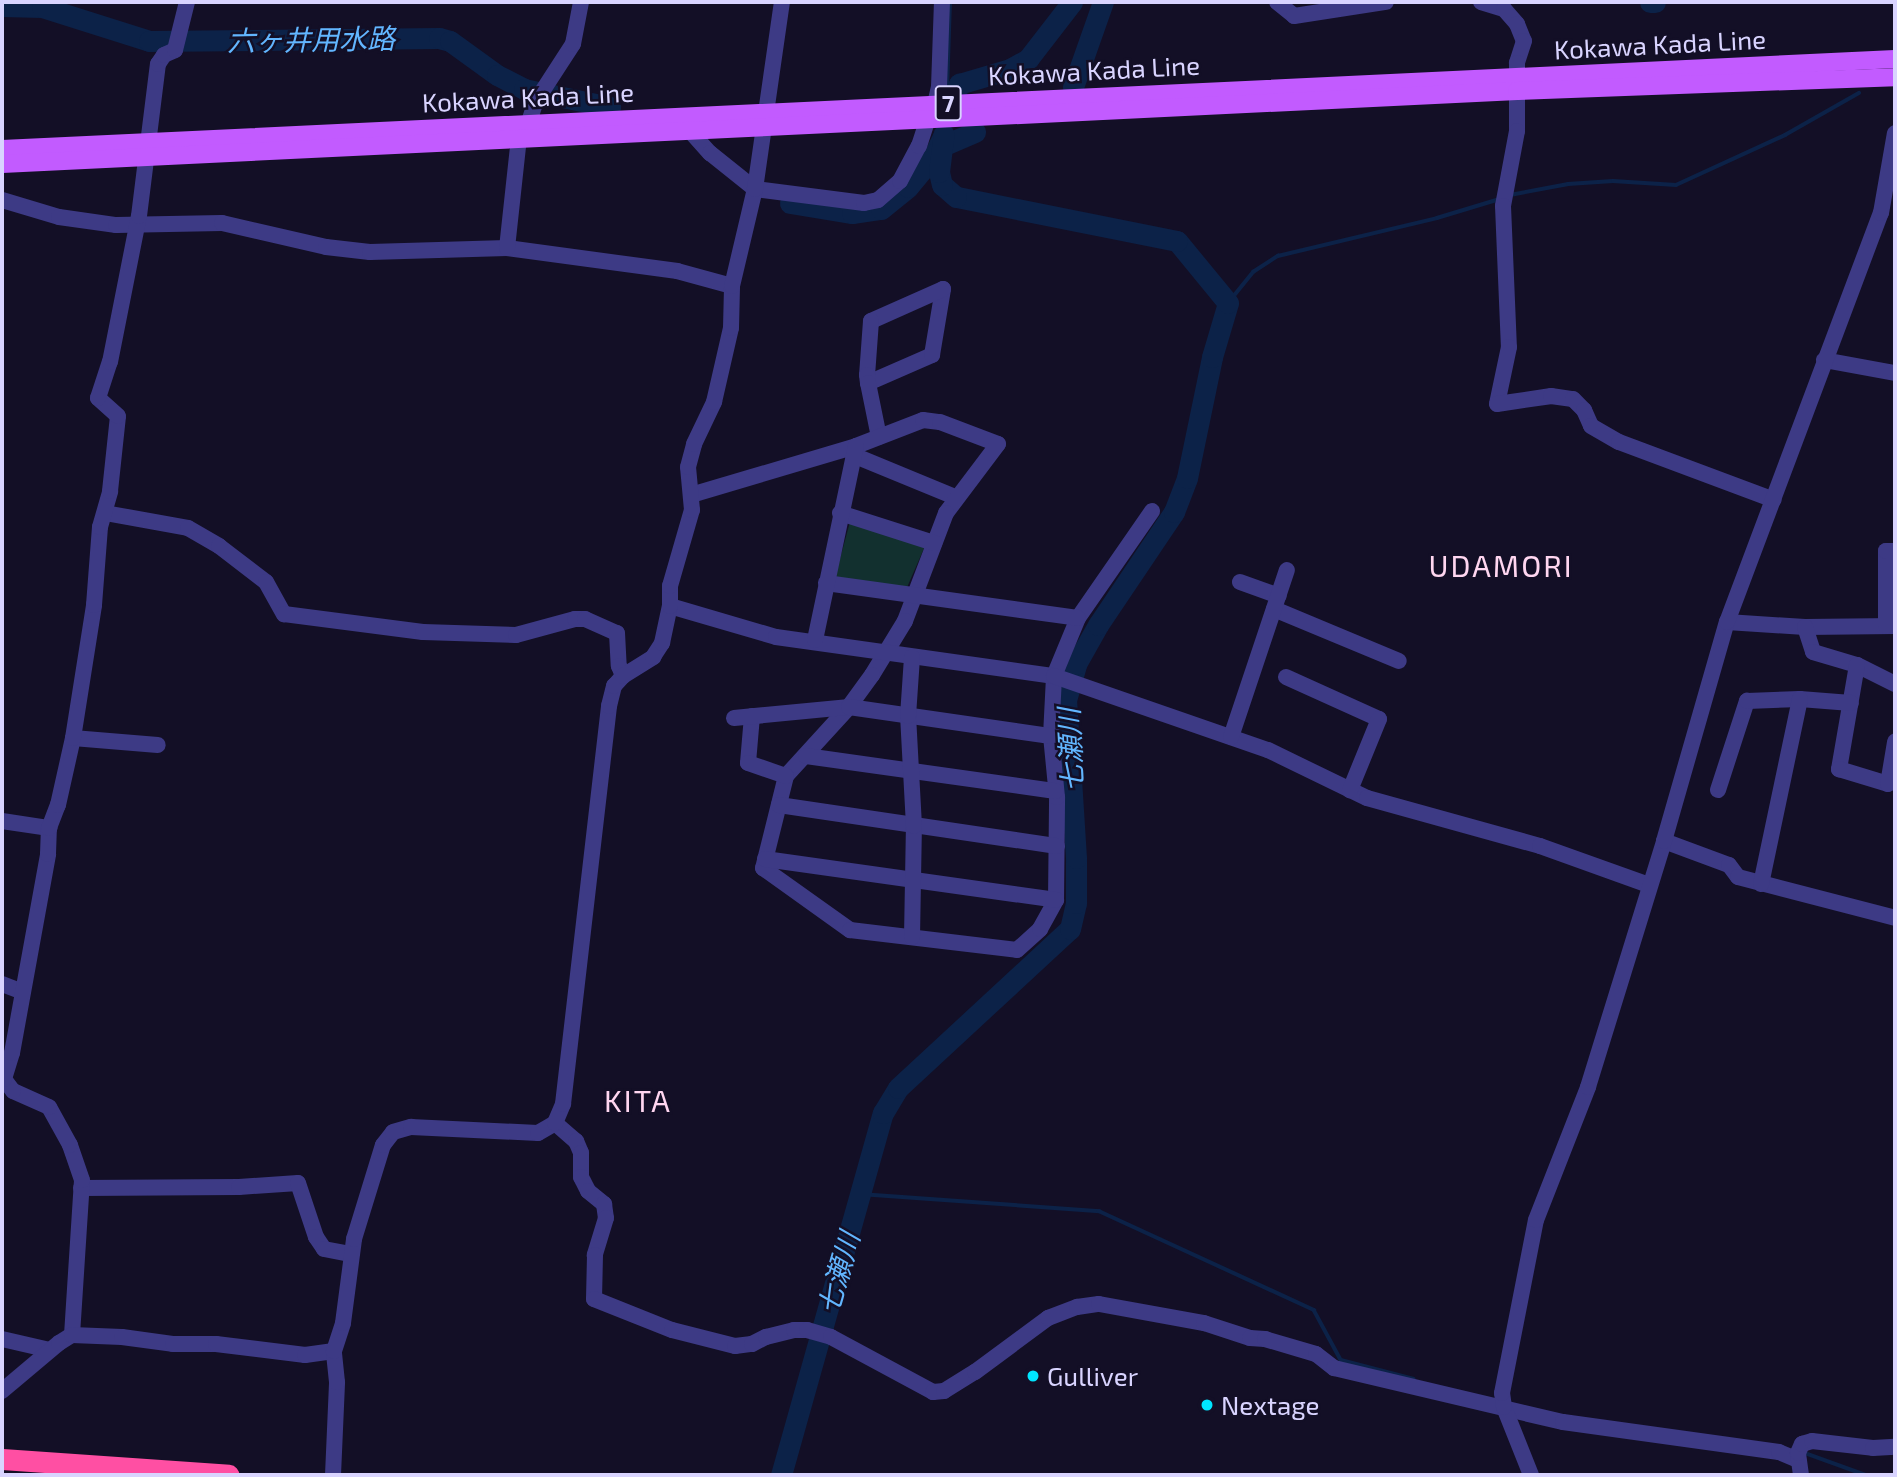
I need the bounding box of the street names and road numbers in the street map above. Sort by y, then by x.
street label: Kokawa Kada Line [1553,23,1767,65]
street label: Kokawa Kada Line [987,49,1201,91]
street label: Kokawa Kada Line [421,76,635,118]
road number: 7 [934,82,962,124]

